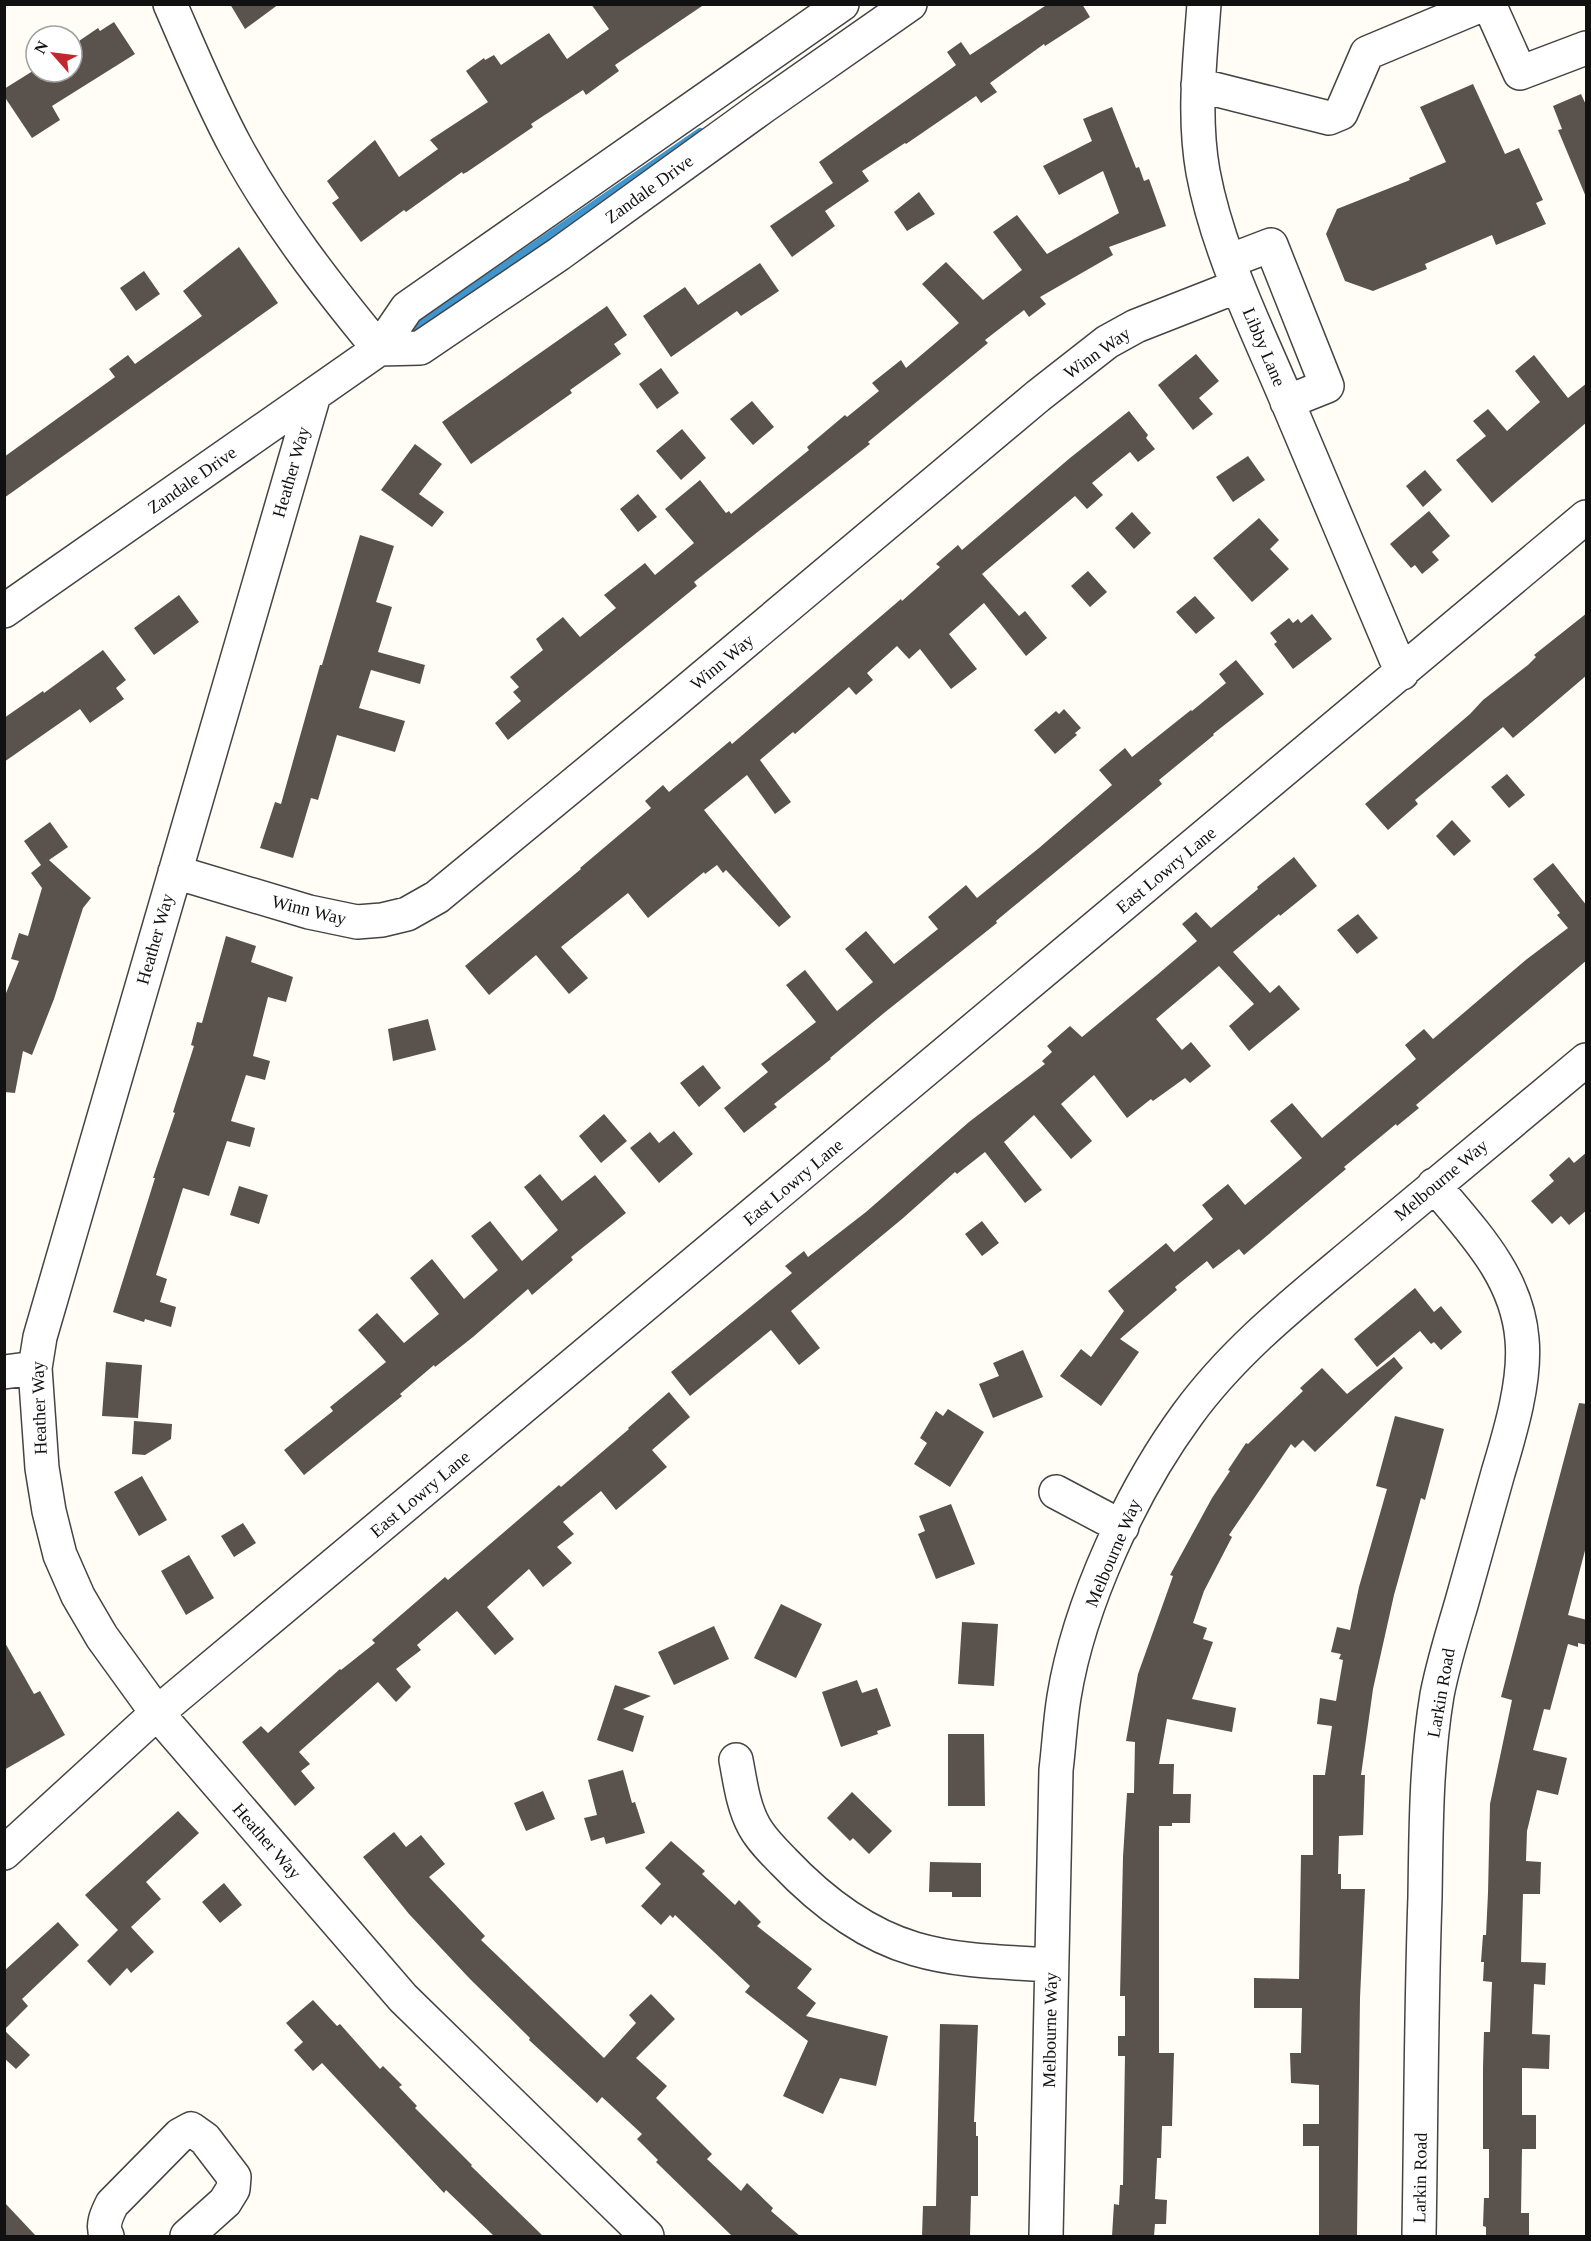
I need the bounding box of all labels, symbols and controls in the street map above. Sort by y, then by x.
north arrow [24,24,84,84]
text: N [31,38,52,56]
street label: Zandale Drive [601,151,697,227]
street label: Libby Lane [1238,305,1290,389]
street label: Winn Way [1060,323,1134,383]
street label: Heather Way [268,424,314,520]
street label: Zandale Drive [144,442,240,518]
street label: Winn Way [686,630,758,694]
street label: East Lowry Lane [1112,822,1220,917]
street label: Heather Way [132,891,178,987]
street label: Winn Way [270,891,348,929]
street label: East Lowry Lane [739,1134,847,1229]
street label: Melbourne Way [1390,1135,1492,1225]
street label: Heather Way [27,1361,51,1455]
street label: East Lowry Lane [366,1446,474,1541]
street label: Melbourne Way [1081,1496,1145,1610]
street label: Larkin Road [1423,1647,1459,1739]
street label: Heather Way [229,1799,305,1883]
street label: Melbourne Way [1039,1972,1061,2088]
street label: Larkin Road [1409,2133,1431,2223]

